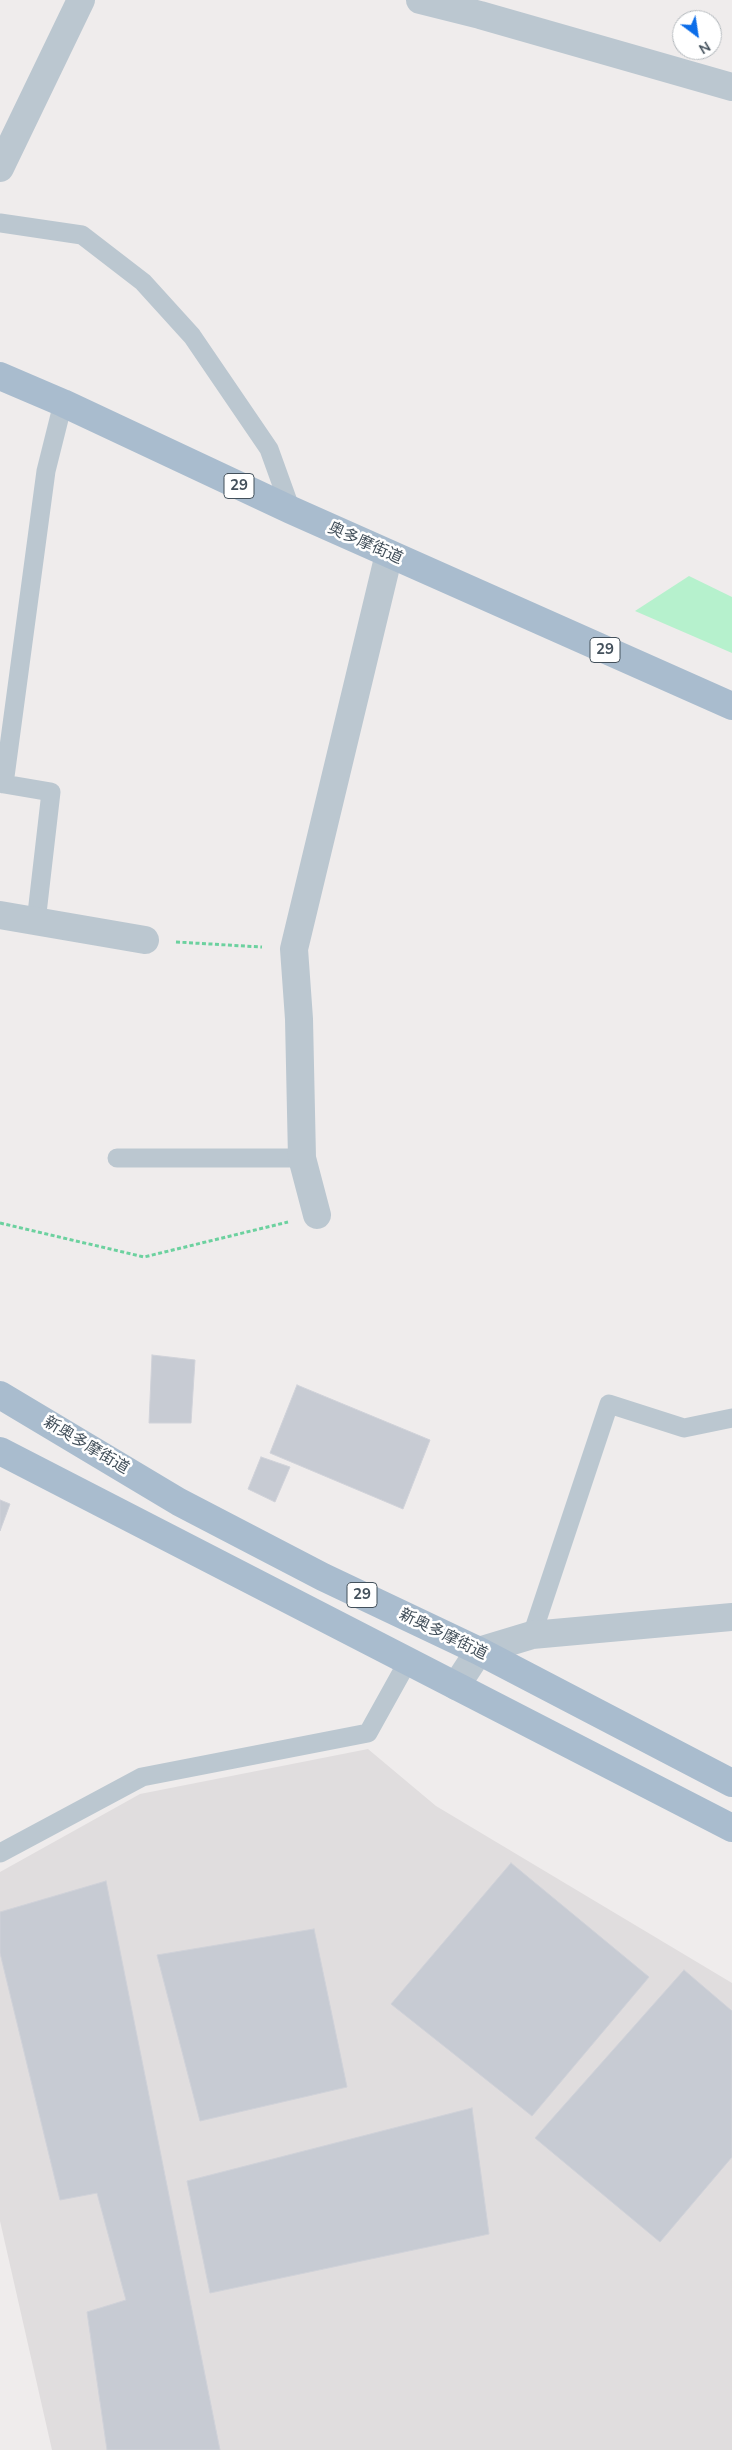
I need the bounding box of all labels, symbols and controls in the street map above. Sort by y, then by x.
north arrow [672,10,722,60]
text: N [695,37,714,58]
road number: 29 [224,474,254,498]
street label: 奥多摩街道 [325,519,405,569]
road number: 29 [590,638,620,662]
street label: 新奥多摩街道 [40,1413,132,1479]
road number: 29 [347,1582,377,1608]
street label: 新奥多摩街道 [396,1605,490,1665]

